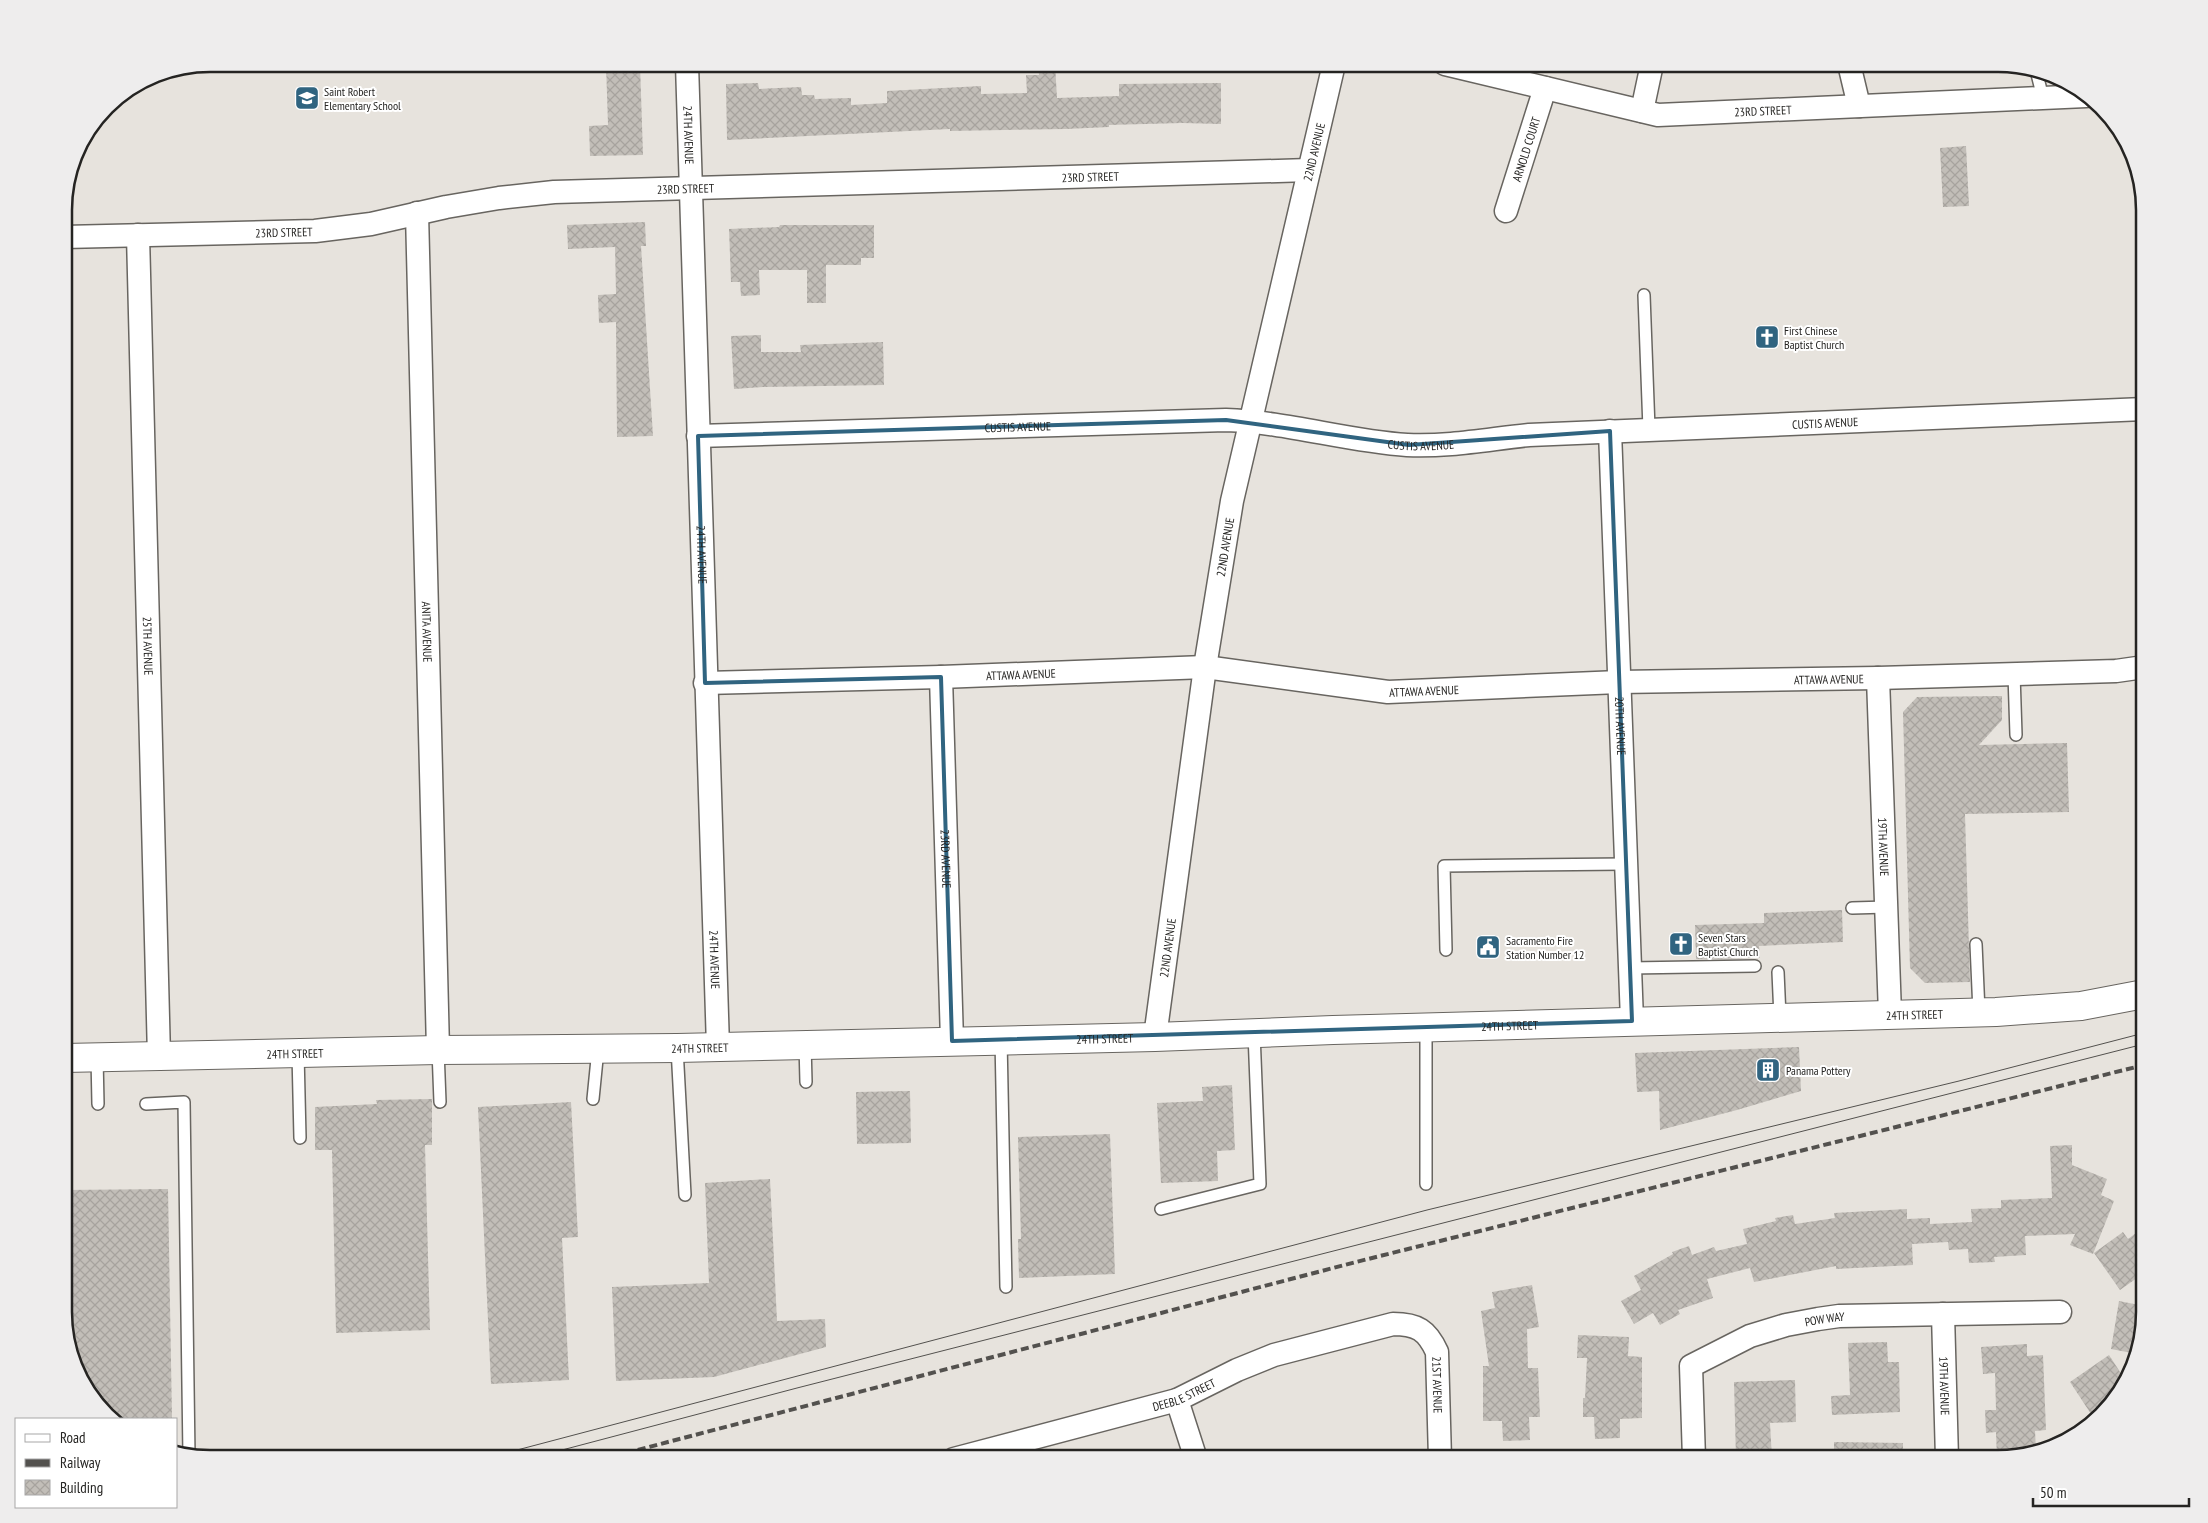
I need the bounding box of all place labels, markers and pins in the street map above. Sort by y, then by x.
place label: Saint Robert Elementary School [324,84,401,113]
school or university icon: Saint Robert Elementary School [294,85,320,111]
place label: First Chinese Baptist Church [1784,323,1844,352]
church icon: First Chinese Baptist Church [1754,324,1780,350]
place label: Seven Stars Baptist Church [1698,930,1758,959]
church icon: Seven Stars Baptist Church [1668,931,1694,957]
place label: Sacramento Fire Station Number 12 [1506,933,1584,962]
public building icon: Sacramento Fire Station Number 12 [1475,934,1501,960]
building icon: Panama Pottery [1755,1057,1781,1083]
place label: Panama Pottery [1786,1063,1851,1078]

